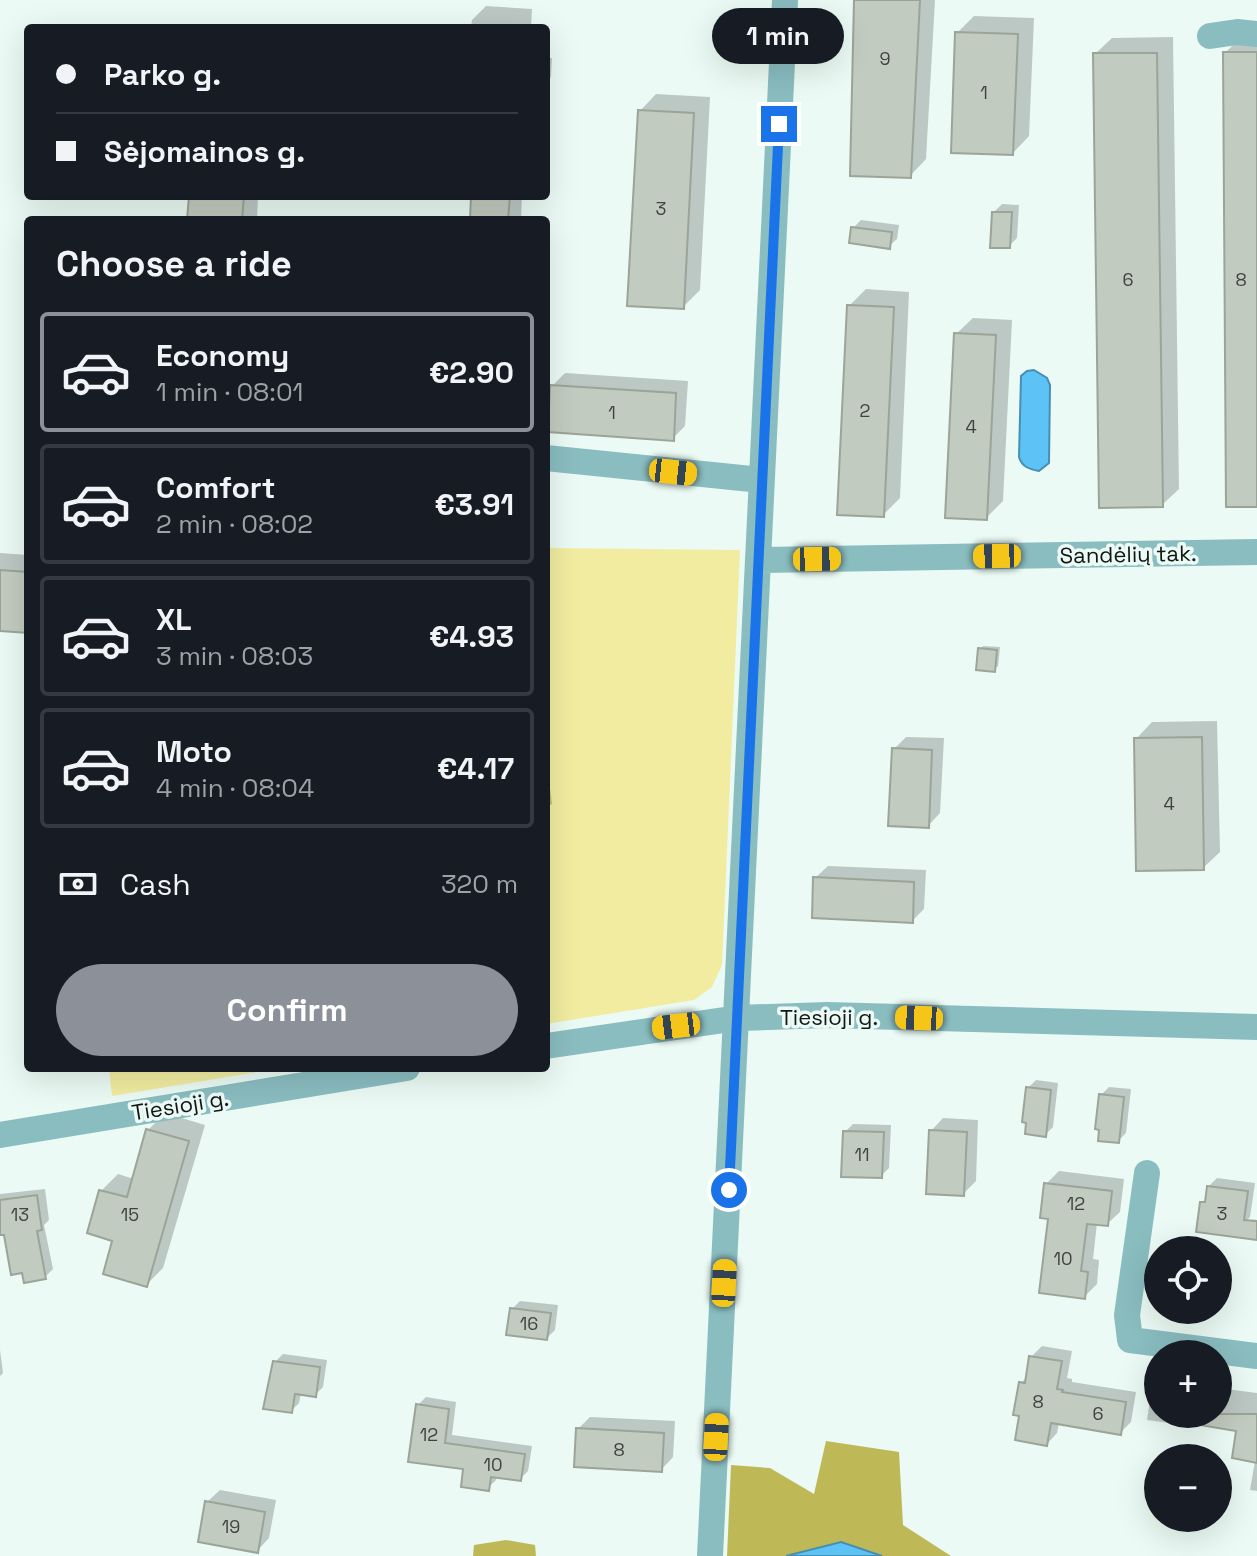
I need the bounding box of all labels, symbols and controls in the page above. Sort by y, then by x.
callout: 1 min [713,8,845,64]
text: 1 min [746,19,810,53]
house number: 9 [879,47,891,70]
text: Parko g. [104,55,221,94]
house number: 1 [980,81,988,104]
route end [761,106,797,142]
text: Sėjomainos g. [104,132,305,171]
house number: 3 [656,197,666,220]
text: Choose a ride [56,241,292,287]
house number: 6 [1122,268,1134,291]
house number: 8 [1235,268,1247,291]
icon: car [60,336,132,408]
text: Economy [156,336,289,375]
text: €2.90 [429,353,514,392]
text: 1 min · 08:01 [156,375,303,409]
house number: 2 [860,399,870,422]
house number: 1 [608,401,616,424]
house number: 4 [965,415,977,438]
car [648,458,698,486]
icon: car [60,468,132,540]
text: Comfort [156,468,275,507]
text: €3.91 [434,485,514,524]
text: 2 min · 08:02 [156,507,313,541]
street label: Sandėlių tak. [1059,539,1197,569]
car [973,544,1021,568]
car [793,547,841,571]
icon: car [60,600,132,672]
text: XL [156,600,192,639]
text: €4.93 [429,617,514,656]
text: 3 min · 08:03 [156,639,313,673]
icon: car [60,732,132,804]
text: Moto [156,732,232,771]
text: €4.17 [437,749,514,788]
text: 4 min · 08:04 [156,771,314,805]
house number: 4 [1163,792,1175,815]
icon: cash [56,862,100,906]
text: Cash [120,865,191,904]
text: 320 m [441,867,518,901]
button: Confirm [56,964,518,1056]
street label: Tiesioji g. [780,1003,878,1031]
car [895,1005,943,1031]
car [651,1011,701,1041]
street label: Tiesioji g. [129,1084,231,1126]
house number: 11 [854,1143,870,1166]
route start [711,1172,747,1208]
house number: 12 [1067,1192,1085,1215]
house number: 3 [1217,1202,1227,1225]
house number: 13 [11,1203,29,1226]
house number: 15 [121,1203,139,1226]
map controls [1144,1236,1232,1532]
button: locate [1144,1236,1232,1324]
house number: 10 [1053,1247,1073,1270]
car [711,1258,737,1308]
house number: 16 [520,1312,538,1335]
button: + [1144,1340,1232,1428]
house number: 8 [1032,1390,1044,1413]
house number: 6 [1092,1402,1104,1425]
car [703,1412,729,1462]
house number: 12 [420,1423,438,1446]
house number: 8 [613,1438,625,1461]
button: − [1144,1444,1232,1532]
house number: 10 [483,1453,503,1476]
house number: 19 [222,1515,240,1538]

